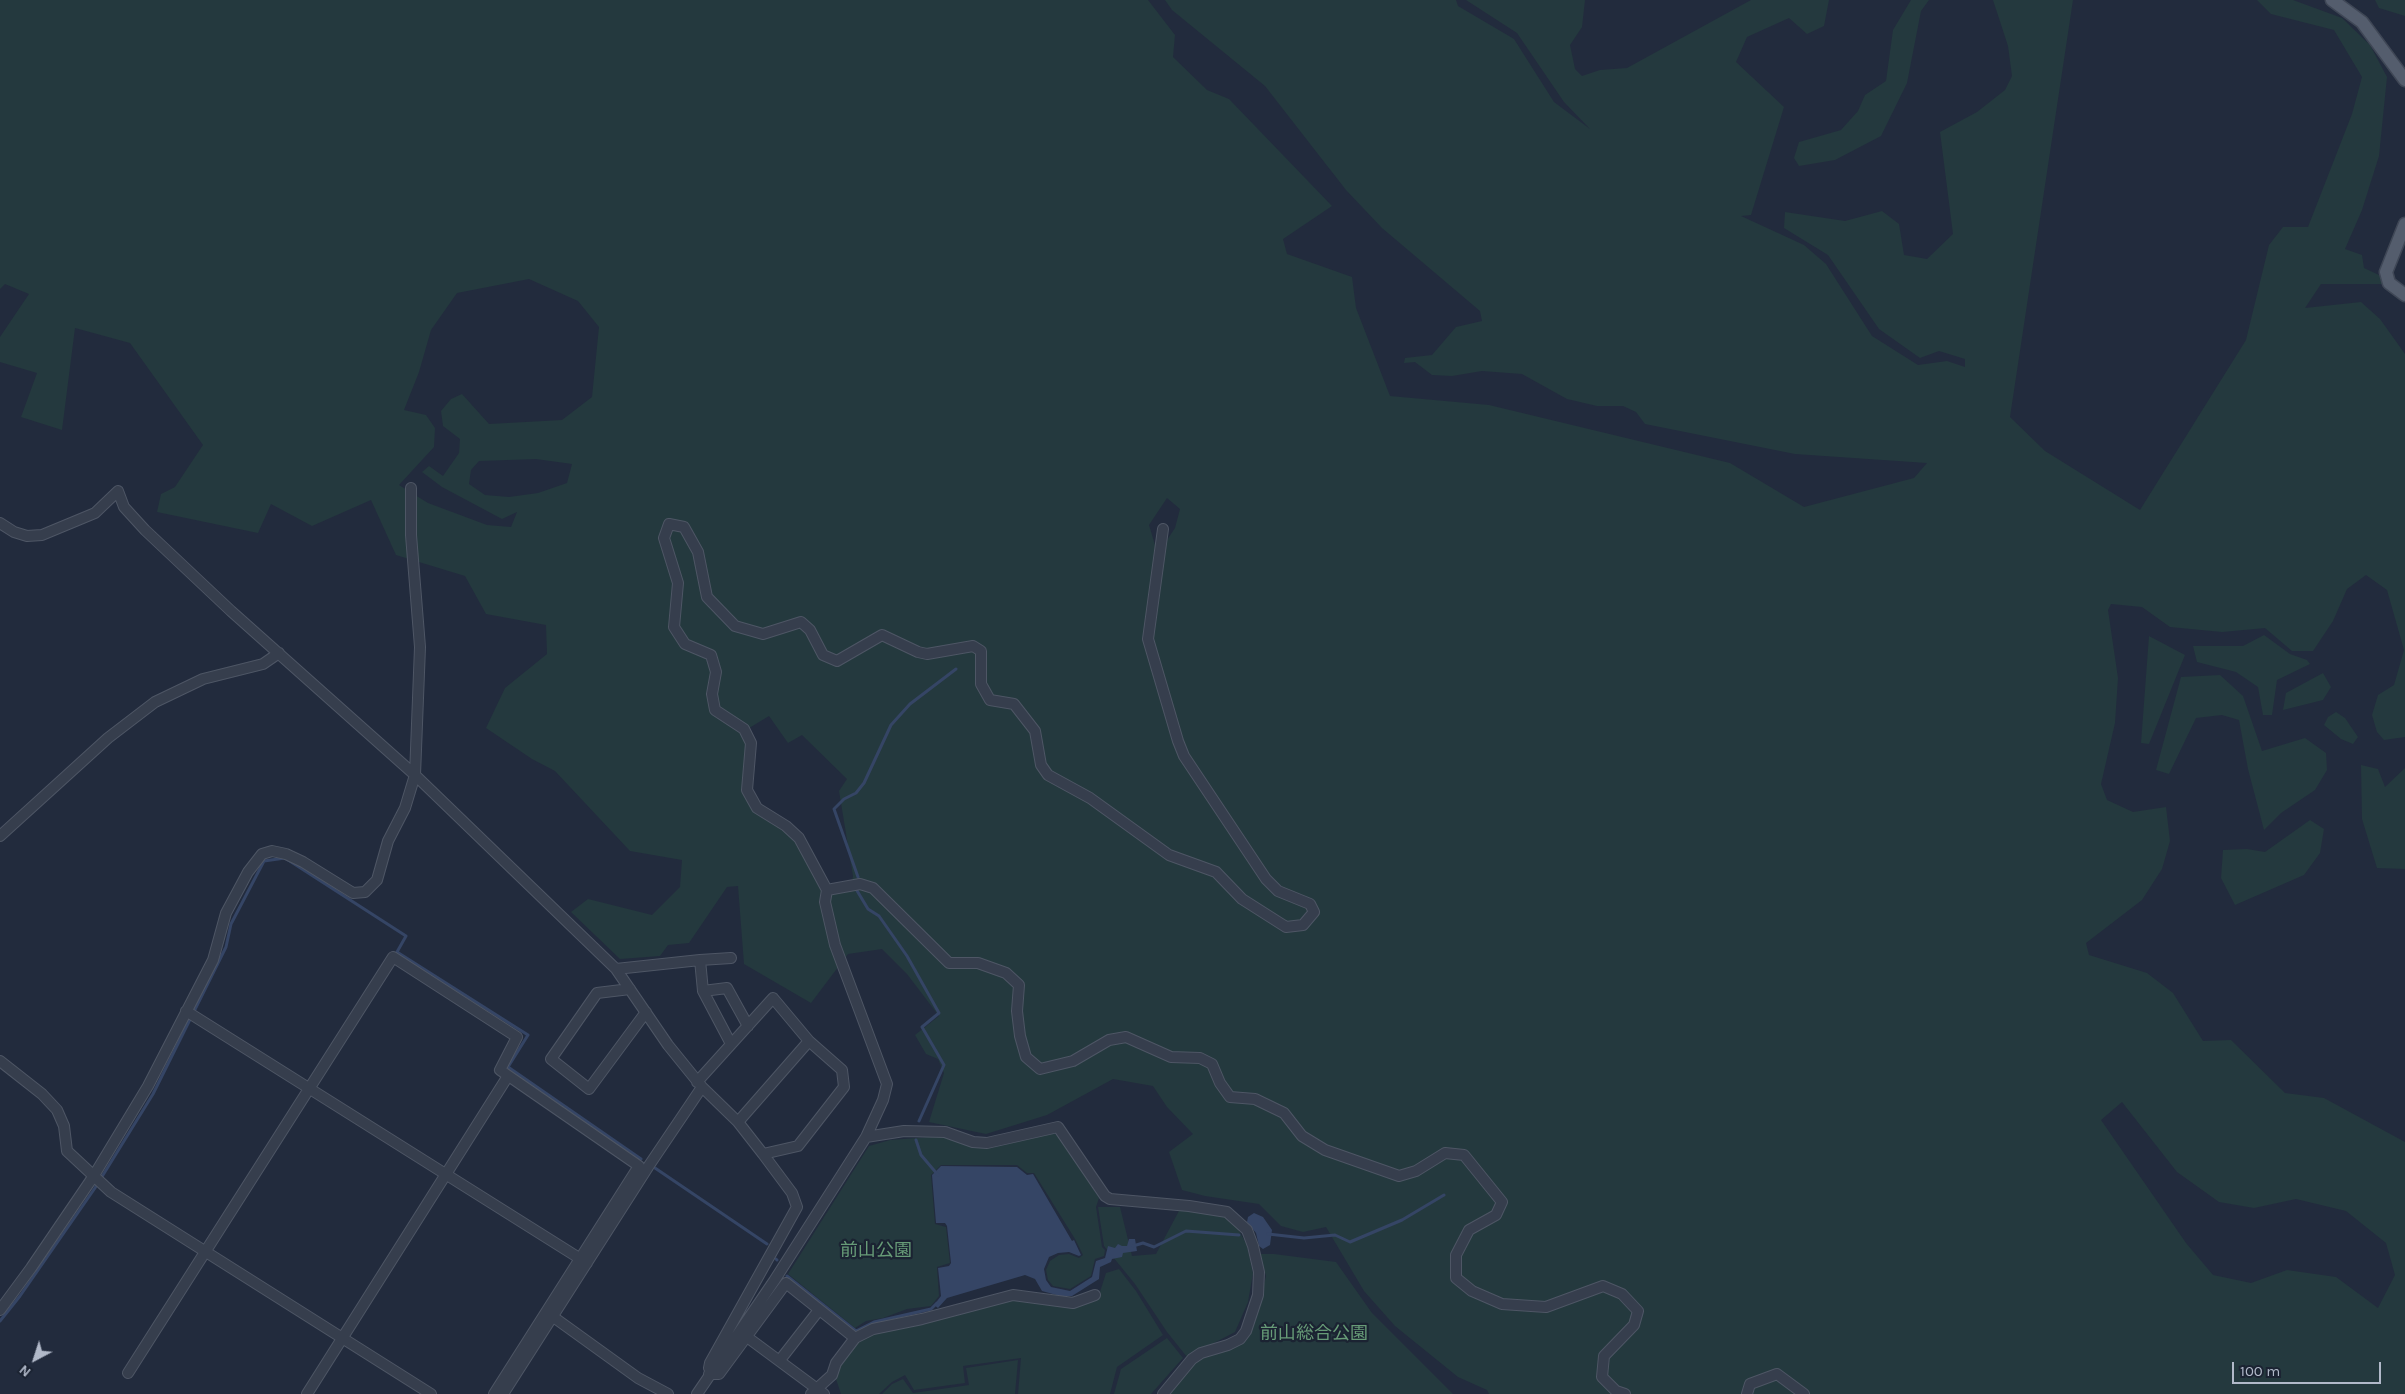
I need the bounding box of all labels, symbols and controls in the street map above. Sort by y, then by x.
park label: 前山公園 [840,1240,912,1262]
park label: 前山総合公園 [1260,1323,1368,1345]
north arrow [10,1334,60,1384]
scale bar [2235,1352,2384,1384]
text: N [16,1361,34,1381]
text: 100 m [2240,1362,2280,1380]

